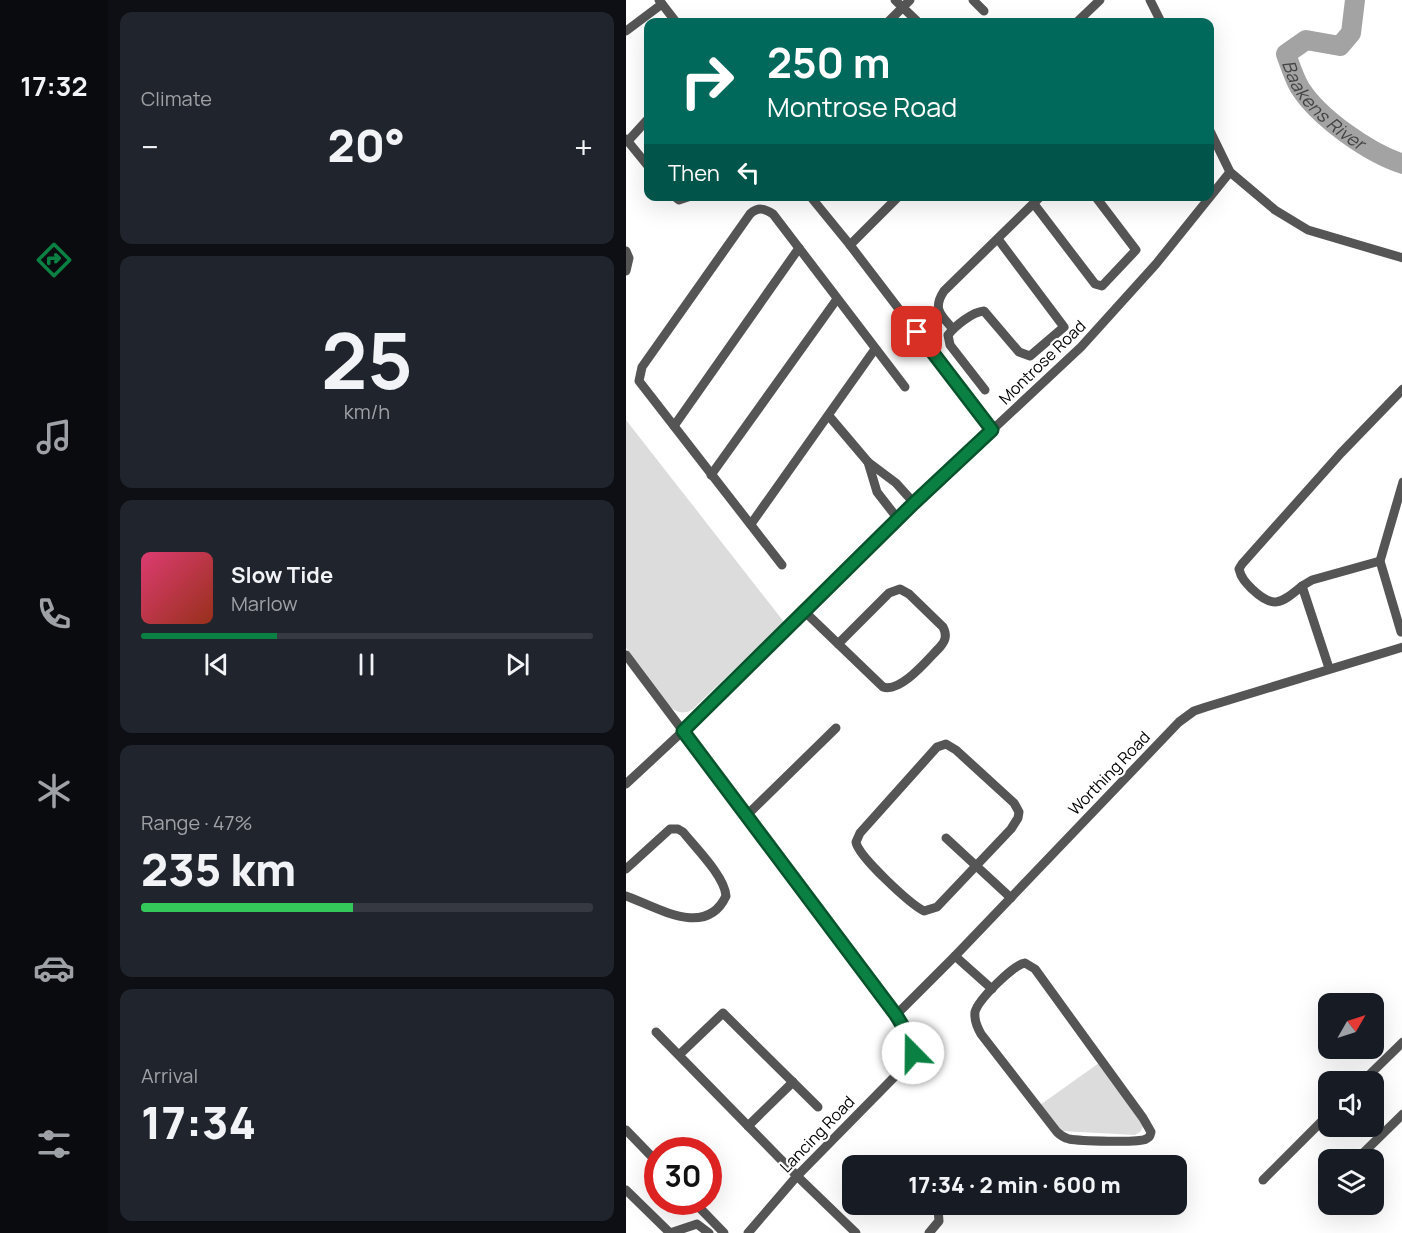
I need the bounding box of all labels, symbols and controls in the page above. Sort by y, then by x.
text: 250 m [767,33,890,91]
icon: right [668,42,746,120]
water label: Baakens River [1277,57,1372,156]
text: 17:32 [20,67,88,104]
text: Climate [141,85,212,112]
text: Montrose Road [767,88,957,125]
text: 20° [328,114,405,176]
text: − [141,124,159,169]
text: + [574,124,593,169]
icon: left [732,156,765,189]
text: Then [668,158,720,188]
icon: directions [33,239,75,281]
text: 25 [321,306,413,412]
pin [891,306,942,357]
icon: arrive [900,315,933,348]
street label: Montrose Road [994,315,1090,409]
text: km/h [344,398,390,425]
icon: music [33,416,75,458]
text: Slow Tide [231,560,333,590]
text: Marlow [231,590,298,617]
icon: phone [33,593,75,635]
icon: previous [200,648,233,681]
icon: pause [350,648,383,681]
icon: next [501,648,534,681]
street label: Worthing Road [1063,726,1155,820]
icon: climate [33,770,75,812]
text: Range · 47% [141,809,253,836]
text: 235 km [141,838,296,900]
icon: car [33,947,75,989]
north arrow [1318,993,1384,1059]
map controls [1318,993,1384,1215]
position arrow [881,1021,945,1085]
text: Arrival [141,1062,198,1089]
button: sound [1318,1071,1384,1137]
text: 17:34 [141,1091,256,1153]
street label: Lancing Road [775,1091,859,1177]
icon: filters [33,1123,75,1165]
speed limit sign: 30 [644,1137,722,1215]
button: layers [1318,1149,1384,1215]
text: 17:34 · 2 min · 600 m [908,1170,1121,1200]

